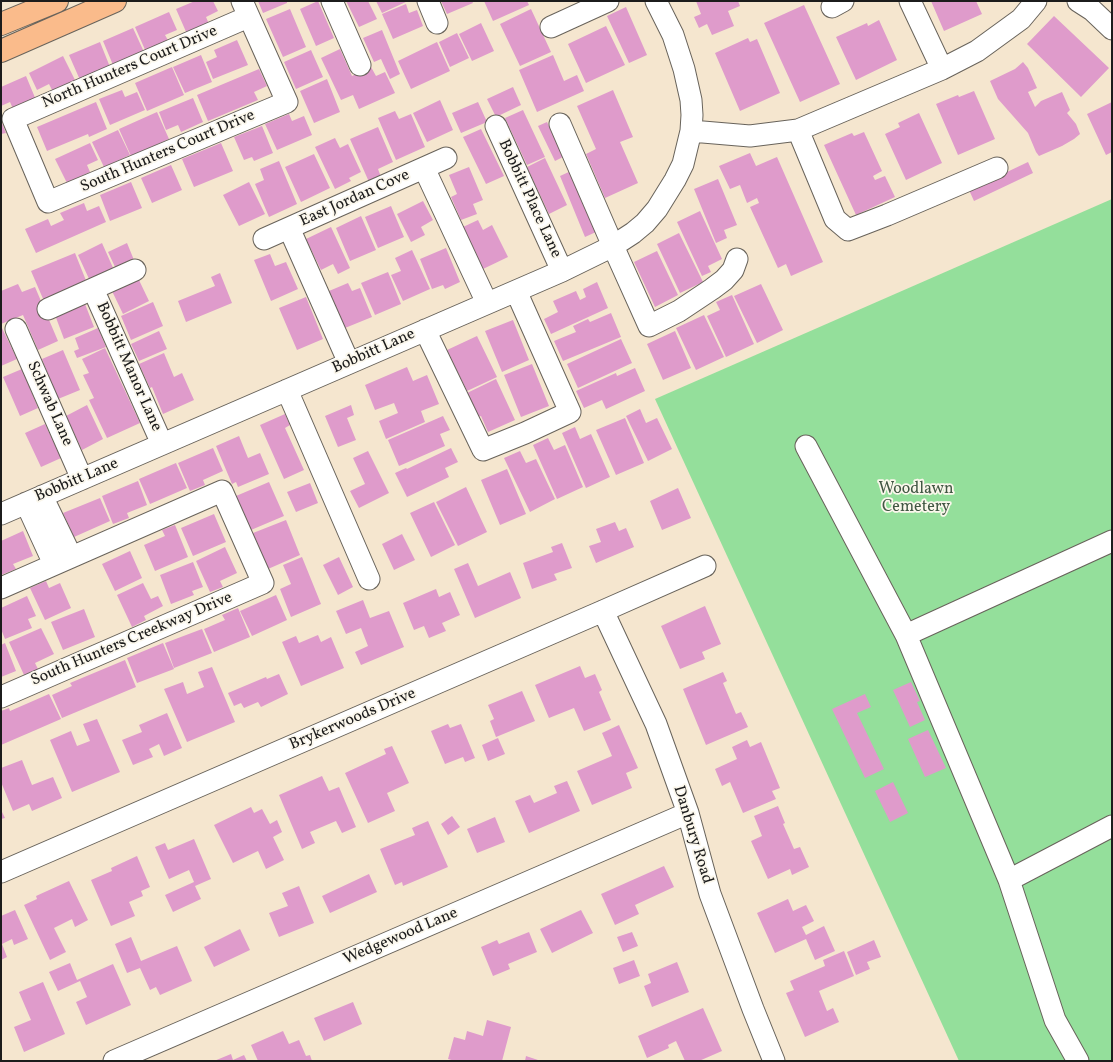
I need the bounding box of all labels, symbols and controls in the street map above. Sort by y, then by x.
street label: North Hunters Court Drive [40,22,220,114]
street label: South Hunters Court Drive [78,106,258,198]
street label: Bobbitt Place Lane [493,137,565,261]
street label: East Jordan Cove [297,166,413,232]
street label: Bobbitt Manor Lane [91,299,165,435]
street label: Bobbitt Lane [330,325,418,379]
street label: Schwab Lane [22,359,76,449]
street label: Bobbitt Lane [32,455,122,507]
park label: Woodlawn Cemetery [878,480,954,518]
street label: South Hunters Creekway Drive [28,589,236,691]
street label: Brykerwoods Drive [287,685,419,755]
street label: Danbury Road [668,784,716,886]
street label: Wedgewood Lane [341,904,461,970]

